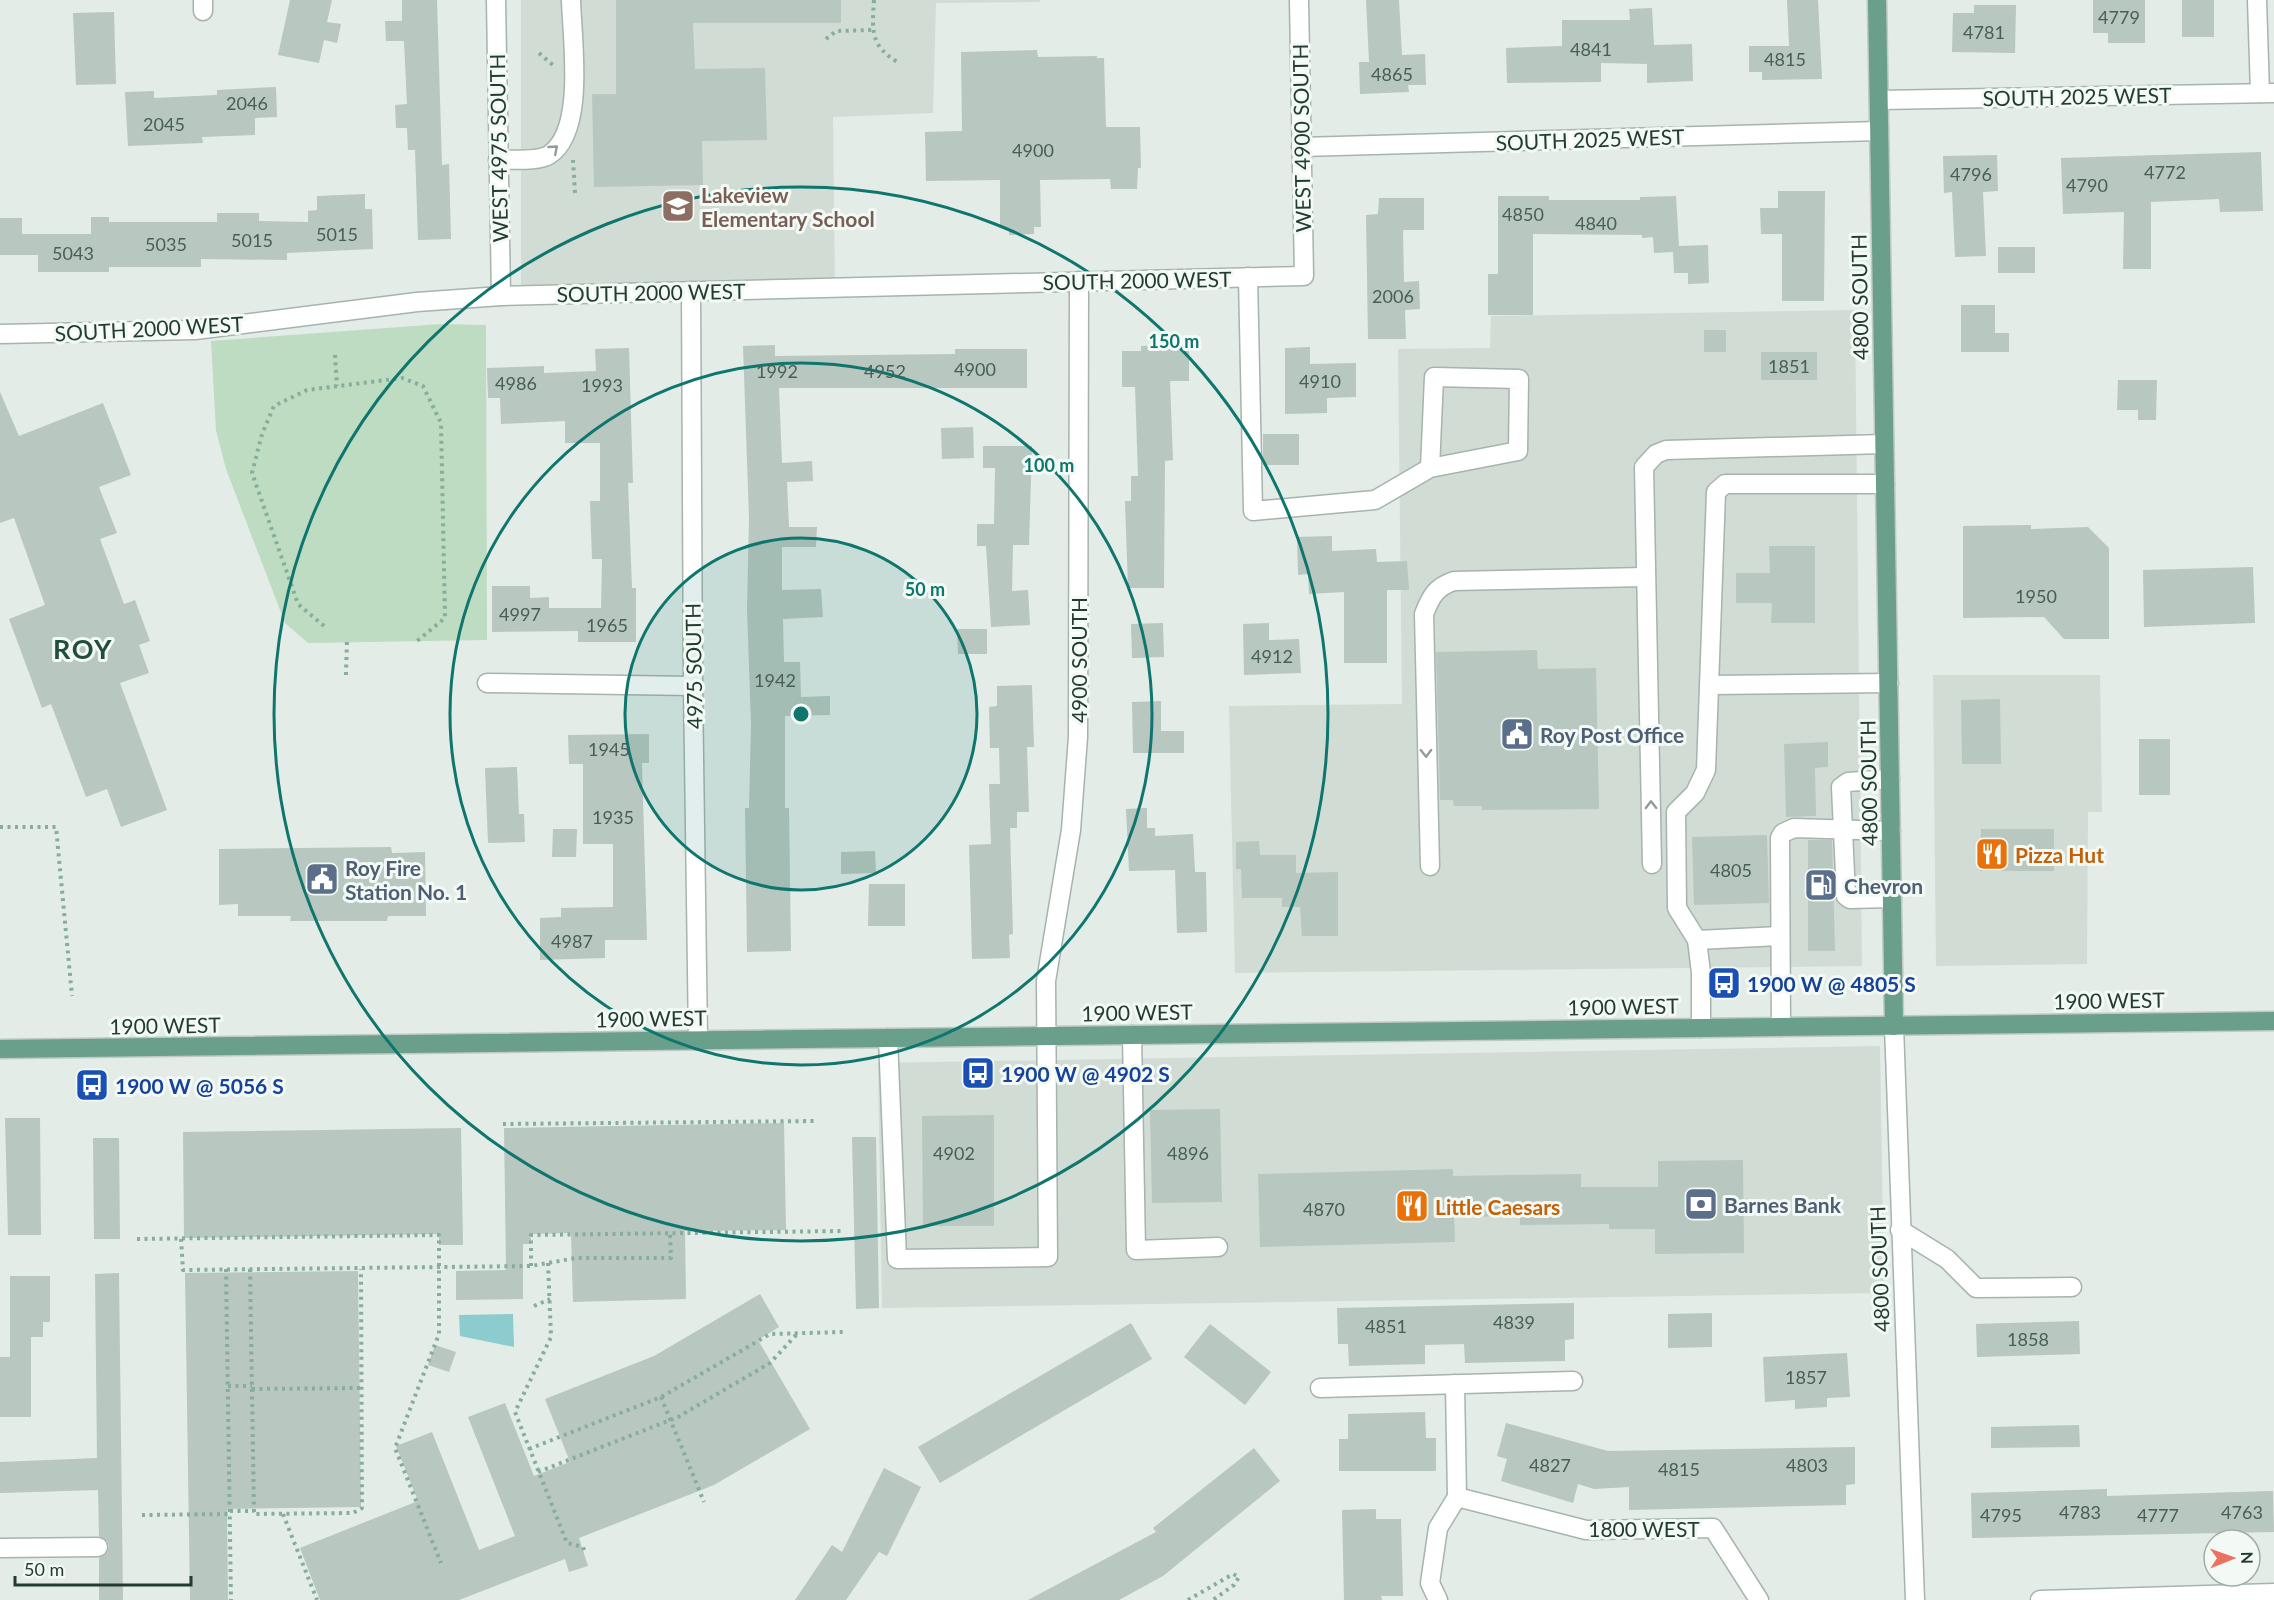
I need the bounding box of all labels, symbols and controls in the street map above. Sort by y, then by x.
house number: 4779 [2098,6,2140,28]
house number: 4781 [1963,21,2005,43]
house number: 4841 [1570,38,1612,60]
street label: WEST 4900 SOUTH [1287,43,1315,233]
house number: 4815 [1764,48,1806,70]
street label: WEST 4975 SOUTH [484,53,512,243]
house number: 4865 [1371,63,1413,85]
street label: SOUTH 2025 WEST [1982,82,2172,110]
house number: 2046 [226,92,268,114]
house number: 2045 [143,113,185,135]
street label: SOUTH 2025 WEST [1495,123,1685,155]
house number: 4900 [1012,139,1054,161]
one-way arrow [547,146,558,157]
house number: 4772 [2144,161,2186,183]
house number: 4796 [1950,163,1992,185]
house number: 4790 [2066,174,2108,196]
place label: Lakeview Elementary School [701,182,875,231]
school or university icon: Lakeview Elementary School [660,188,696,224]
house number: 4850 [1502,203,1544,225]
house number: 4840 [1575,212,1617,234]
house number: 5015 [316,223,358,245]
house number: 5015 [231,229,273,251]
house number: 5035 [145,233,187,255]
street label: 4800 SOUTH [1845,234,1873,360]
house number: 5043 [52,242,94,264]
street label: SOUTH 2000 WEST [1042,266,1232,294]
street label: SOUTH 2000 WEST [556,278,746,306]
house number: 2006 [1372,285,1414,307]
street label: SOUTH 2000 WEST [54,311,245,345]
text: 150 m [1149,330,1199,352]
house number: 1851 [1768,355,1810,377]
house number: 4900 [954,358,996,380]
house number: 1992 [756,360,798,382]
house number: 4952 [864,360,906,382]
house number: 4910 [1299,370,1341,392]
house number: 4986 [495,372,537,394]
house number: 1993 [581,374,623,396]
text: 100 m [1024,454,1074,476]
text: 50 m [905,578,945,600]
house number: 1950 [2015,585,2057,607]
street label: 4900 SOUTH [1066,597,1091,723]
house number: 4997 [499,603,541,625]
street label: 4975 SOUTH [679,603,707,729]
house number: 1965 [586,614,628,636]
district label: ROY [53,632,113,665]
house number: 4912 [1251,645,1293,667]
house number: 1942 [754,669,796,691]
centre of rings [791,704,811,724]
public building icon: Roy Post Office [1499,716,1535,752]
street label: 4800 SOUTH [1854,720,1882,846]
place label: Roy Post Office [1540,722,1684,747]
house number: 1945 [588,738,630,760]
one-way arrow [1420,748,1433,757]
one-way arrow [1645,801,1657,810]
house number: 1935 [592,806,634,828]
restaurant icon: Pizza Hut [1974,836,2010,872]
place label: Pizza Hut [2015,842,2104,867]
place label: Roy Fire Station No. 1 [345,855,467,904]
house number: 4805 [1710,859,1752,881]
public building icon: Roy Fire Station No. 1 [304,861,340,897]
fuel station icon: Chevron [1803,867,1839,903]
place label: Chevron [1844,873,1923,898]
house number: 4987 [551,930,593,952]
bus stop icon: 1900 W @ 4805 S [1706,965,1742,1001]
place label: 1900 W @ 4805 S [1747,971,1916,996]
street label: 1900 WEST [2053,987,2166,1013]
street label: 1900 WEST [1567,993,1680,1019]
street label: 1900 WEST [1081,999,1194,1025]
street label: 1900 WEST [595,1005,708,1031]
street label: 1900 WEST [109,1012,222,1038]
bus stop icon: 1900 W @ 4902 S [960,1055,996,1091]
place label: 1900 W @ 4902 S [1001,1061,1170,1086]
bus stop icon: 1900 W @ 5056 S [74,1067,110,1103]
place label: 1900 W @ 5056 S [115,1073,284,1098]
house number: 4902 [933,1142,975,1164]
house number: 4896 [1167,1142,1209,1164]
bank icon: Barnes Bank [1683,1186,1719,1222]
restaurant icon: Little Caesars [1394,1188,1430,1224]
place label: Barnes Bank [1724,1192,1842,1217]
place label: Little Caesars [1435,1194,1560,1219]
house number: 4870 [1303,1198,1345,1220]
street label: 4800 SOUTH [1864,1206,1894,1332]
house number: 4839 [1493,1311,1535,1333]
house number: 4851 [1365,1315,1407,1337]
house number: 1858 [2007,1328,2049,1350]
house number: 1857 [1785,1366,1827,1388]
house number: 4827 [1529,1454,1571,1476]
house number: 4803 [1786,1454,1828,1476]
house number: 4815 [1658,1458,1700,1480]
house number: 4783 [2059,1501,2101,1523]
house number: 4763 [2221,1501,2263,1523]
house number: 4795 [1980,1504,2022,1526]
house number: 4777 [2137,1504,2179,1526]
street label: 1800 WEST [1588,1516,1700,1541]
north arrow [2202,1528,2262,1588]
scale bar [15,1549,190,1587]
text: N [2238,1551,2257,1564]
text: 50 m [24,1558,64,1580]

